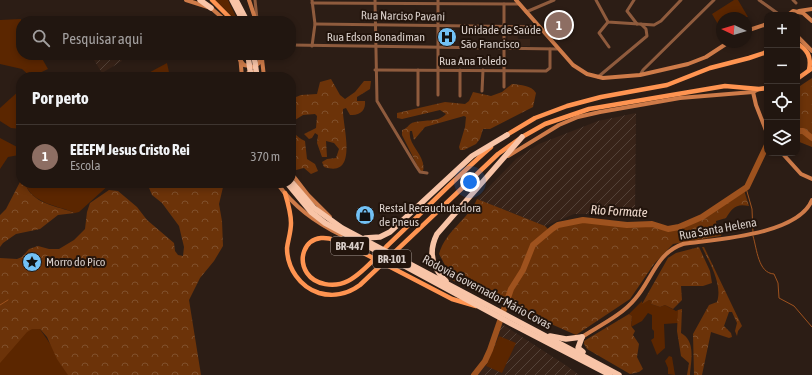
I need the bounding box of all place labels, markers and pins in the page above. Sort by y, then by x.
pin: 1 [546,10,572,40]
place label: Unidade de Saúde São Francisco [461,23,541,51]
hospital icon: Unidade de Saúde São Francisco [436,26,458,48]
place label: Restal Recauchutadora de Pneus [379,201,481,229]
shop icon: Restal Recauchutadora de Pneus [354,204,376,226]
place icon: Morro do Pico [21,251,43,273]
place label: Morro do Pico [46,255,106,269]

